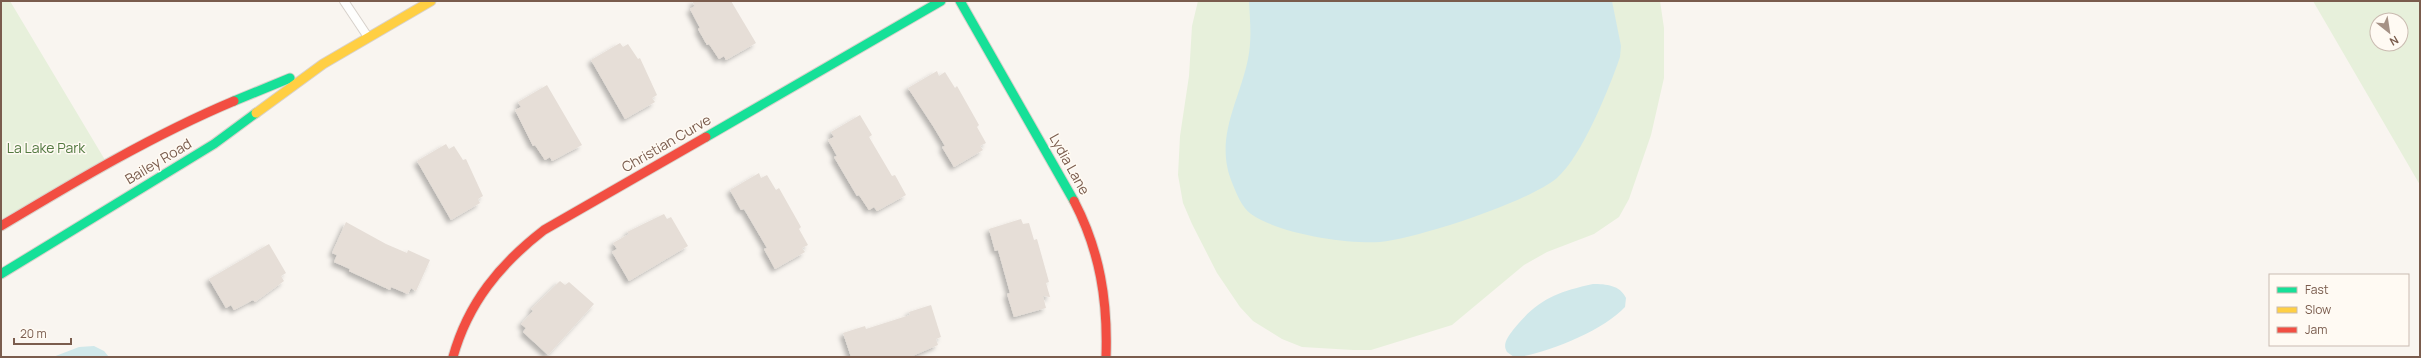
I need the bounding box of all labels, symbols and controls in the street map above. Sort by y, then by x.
north arrow [2369,12,2409,52]
text: N [2387,33,2401,50]
street label: Christian Curve [618,110,714,176]
street label: Lydia Lane [1045,130,1095,198]
street label: Bailey Road [121,134,195,188]
park label: La Lake Park [7,138,86,157]
legend [2269,274,2409,346]
text: Fast [2305,281,2329,298]
text: Slow [2305,301,2331,318]
scale bar [14,320,71,346]
text: Jam [2305,321,2327,338]
text: 20 m [20,325,47,342]

